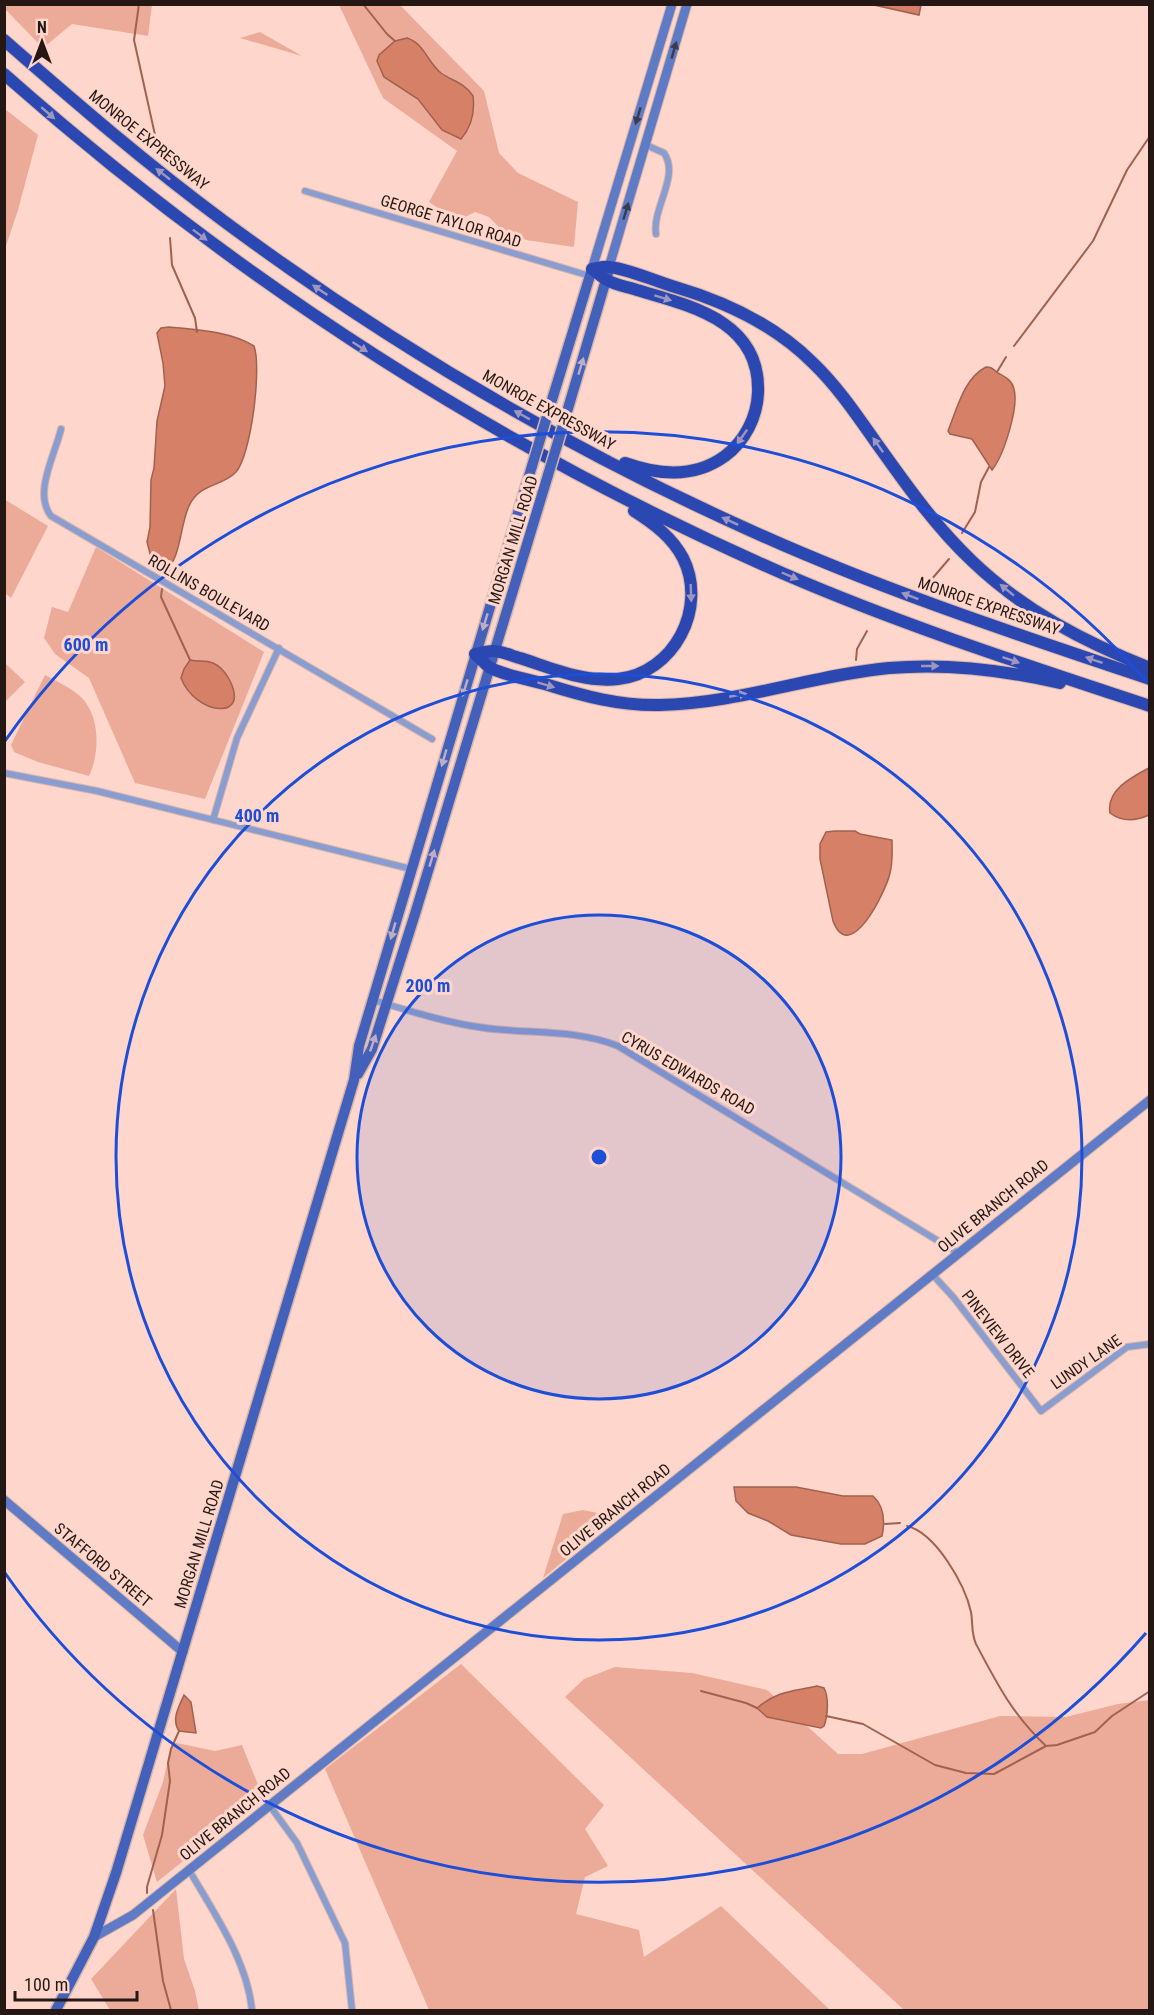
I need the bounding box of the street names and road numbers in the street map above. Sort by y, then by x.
street label: MONROE EXPRESSWAY [85,86,213,195]
street label: GEORGE TAYLOR ROAD [378,191,524,251]
street label: MONROE EXPRESSWAY [479,366,619,455]
street label: MORGAN MILL ROAD [484,473,542,607]
street label: ROLLINS BOULEVARD [145,550,273,636]
street label: MONROE EXPRESSWAY [916,573,1063,639]
street label: CYRUS EDWARDS ROAD [618,1027,758,1119]
street label: OLIVE BRANCH ROAD [934,1155,1052,1257]
street label: PINEVIEW DRIVE [958,1286,1038,1382]
street label: LUNDY LANE [1047,1331,1125,1393]
street label: OLIVE BRANCH ROAD [556,1459,674,1561]
street label: MORGAN MILL ROAD [170,1477,228,1611]
street label: STAFFORD STREET [51,1519,155,1611]
street label: OLIVE BRANCH ROAD [176,1763,294,1865]

